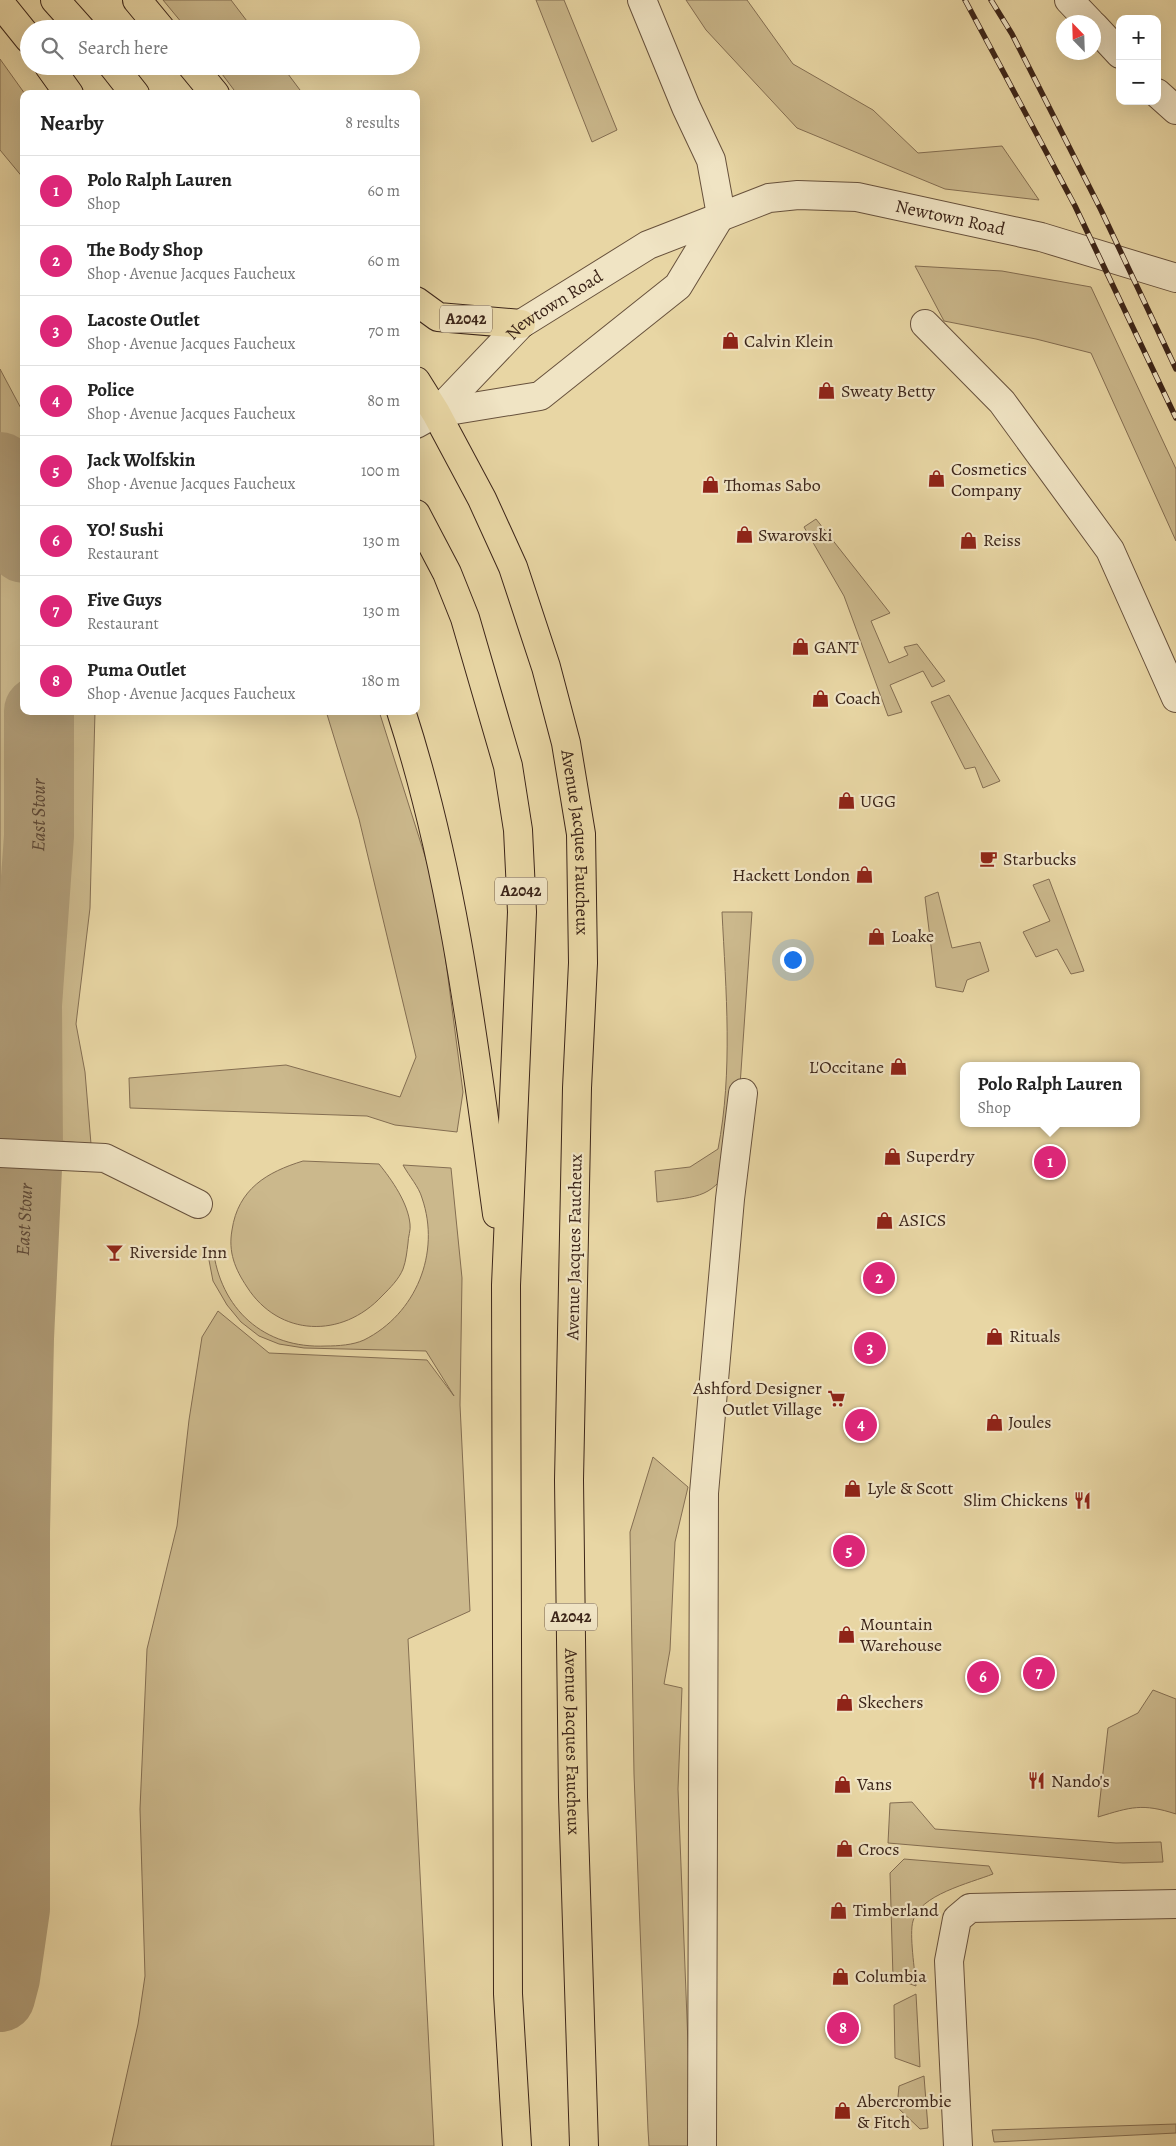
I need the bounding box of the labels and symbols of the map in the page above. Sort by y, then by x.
north arrow [1056,15,1101,60]
street label: Newtown Road [893,194,1008,241]
street label: Newtown Road [500,264,607,345]
road number: A2042 [440,306,492,332]
place label: Calvin Klein [744,329,833,353]
shop icon: Calvin Klein [720,331,740,351]
place label: Sweaty Betty [841,379,936,403]
shop icon: Sweaty Betty [817,381,837,401]
place label: Cosmetics Company [951,457,1027,502]
shop icon: Cosmetics Company [927,469,947,489]
place label: Thomas Sabo [724,473,821,497]
shop icon: Thomas Sabo [700,475,720,495]
place label: Swarovski [758,523,833,547]
shop icon: Swarovski [734,525,754,545]
place label: Reiss [983,528,1021,552]
shop icon: Reiss [959,530,979,550]
place label: GANT [814,635,859,659]
shop icon: GANT [790,637,810,657]
place label: Coach [835,686,881,710]
shop icon: Coach [811,688,831,708]
street label: Avenue Jacques Faucheux [555,747,595,936]
water label: East Stour [25,777,52,852]
place label: UGG [860,789,896,813]
shop icon: UGG [836,791,856,811]
place label: Starbucks [1003,847,1076,871]
cafe icon: Starbucks [979,849,999,869]
place label: Hackett London [732,863,850,887]
shop icon: Hackett London [854,865,874,885]
road number: A2042 [495,878,547,904]
place label: Loake [891,924,934,948]
shop icon: Loake [867,926,887,946]
your location [780,947,806,973]
place label: L'Occitane [809,1055,884,1079]
shop icon: L'Occitane [888,1057,908,1077]
pin: 1 [1034,1143,1066,1181]
place label: Superdry [906,1144,975,1168]
shop icon: Superdry [882,1146,902,1166]
street label: Avenue Jacques Faucheux [560,1153,588,1341]
water label: East Stour [10,1181,39,1256]
place label: ASICS [898,1208,946,1232]
shop icon: ASICS [875,1210,895,1230]
place label: Riverside Inn [129,1240,227,1264]
bar icon: Riverside Inn [105,1242,125,1262]
pin: 2 [863,1259,895,1297]
place label: Rituals [1009,1324,1061,1348]
shop icon: Rituals [985,1326,1005,1346]
pin: 3 [854,1329,886,1367]
place label: Ashford Designer Outlet Village [692,1376,822,1421]
supermarket icon: Ashford Designer Outlet Village [826,1388,846,1408]
pin: 4 [845,1406,877,1444]
place label: Joules [1008,1410,1052,1434]
shop icon: Joules [984,1412,1004,1432]
place label: Lyle & Scott [867,1476,954,1500]
shop icon: Lyle & Scott [843,1478,863,1498]
place label: Slim Chickens [963,1488,1068,1512]
restaurant icon: Slim Chickens [1072,1490,1092,1510]
pin: 5 [833,1532,865,1570]
road number: A2042 [545,1604,597,1630]
place label: Mountain Warehouse [859,1612,942,1657]
shop icon: Mountain Warehouse [836,1624,856,1644]
street label: Avenue Jacques Faucheux [559,1647,586,1836]
pin: 7 [1023,1654,1055,1692]
pin: 6 [967,1658,999,1696]
place label: Skechers [858,1690,923,1714]
shop icon: Skechers [834,1692,854,1712]
place label: Nando's [1051,1769,1110,1793]
restaurant icon: Nando's [1027,1771,1047,1791]
place label: Vans [856,1772,892,1796]
shop icon: Vans [833,1774,853,1794]
place label: Crocs [858,1837,899,1861]
shop icon: Crocs [834,1839,854,1859]
place label: Timberland [853,1898,939,1922]
shop icon: Timberland [829,1900,849,1920]
place label: Columbia [855,1964,927,1988]
shop icon: Columbia [831,1966,851,1986]
pin: 8 [827,2009,859,2047]
place label: Abercrombie & Fitch [856,2089,952,2134]
shop icon: Abercrombie & Fitch [833,2101,853,2121]

